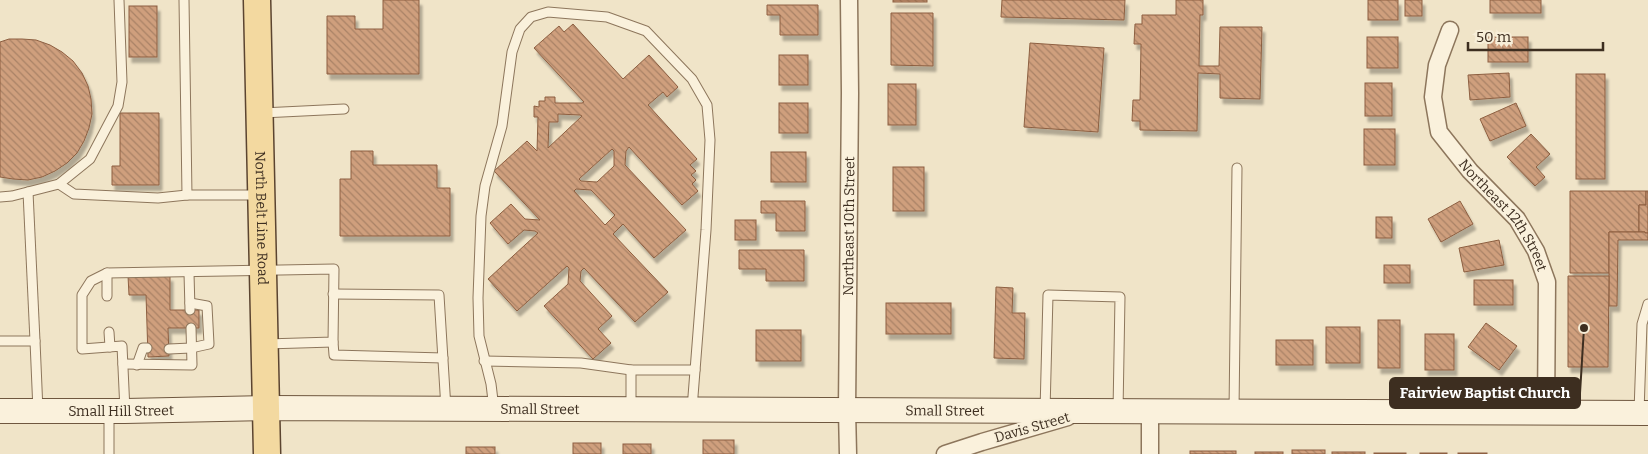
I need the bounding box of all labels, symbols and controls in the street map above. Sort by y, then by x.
scale bar [1468,20,1603,52]
text: 50 m [1476,28,1512,46]
street label: North Belt Line Road [251,151,271,285]
street label: Northeast 10th Street [840,156,858,296]
street label: Northeast 12th Street [1455,156,1550,274]
callout: Fairview Baptist Church [1390,378,1580,408]
text: Fairview Baptist Church [1400,384,1571,402]
street label: Small Street [500,401,580,418]
street label: Small Hill Street [68,402,174,420]
street label: Small Street [905,402,985,420]
street label: Davis Street [993,409,1072,446]

